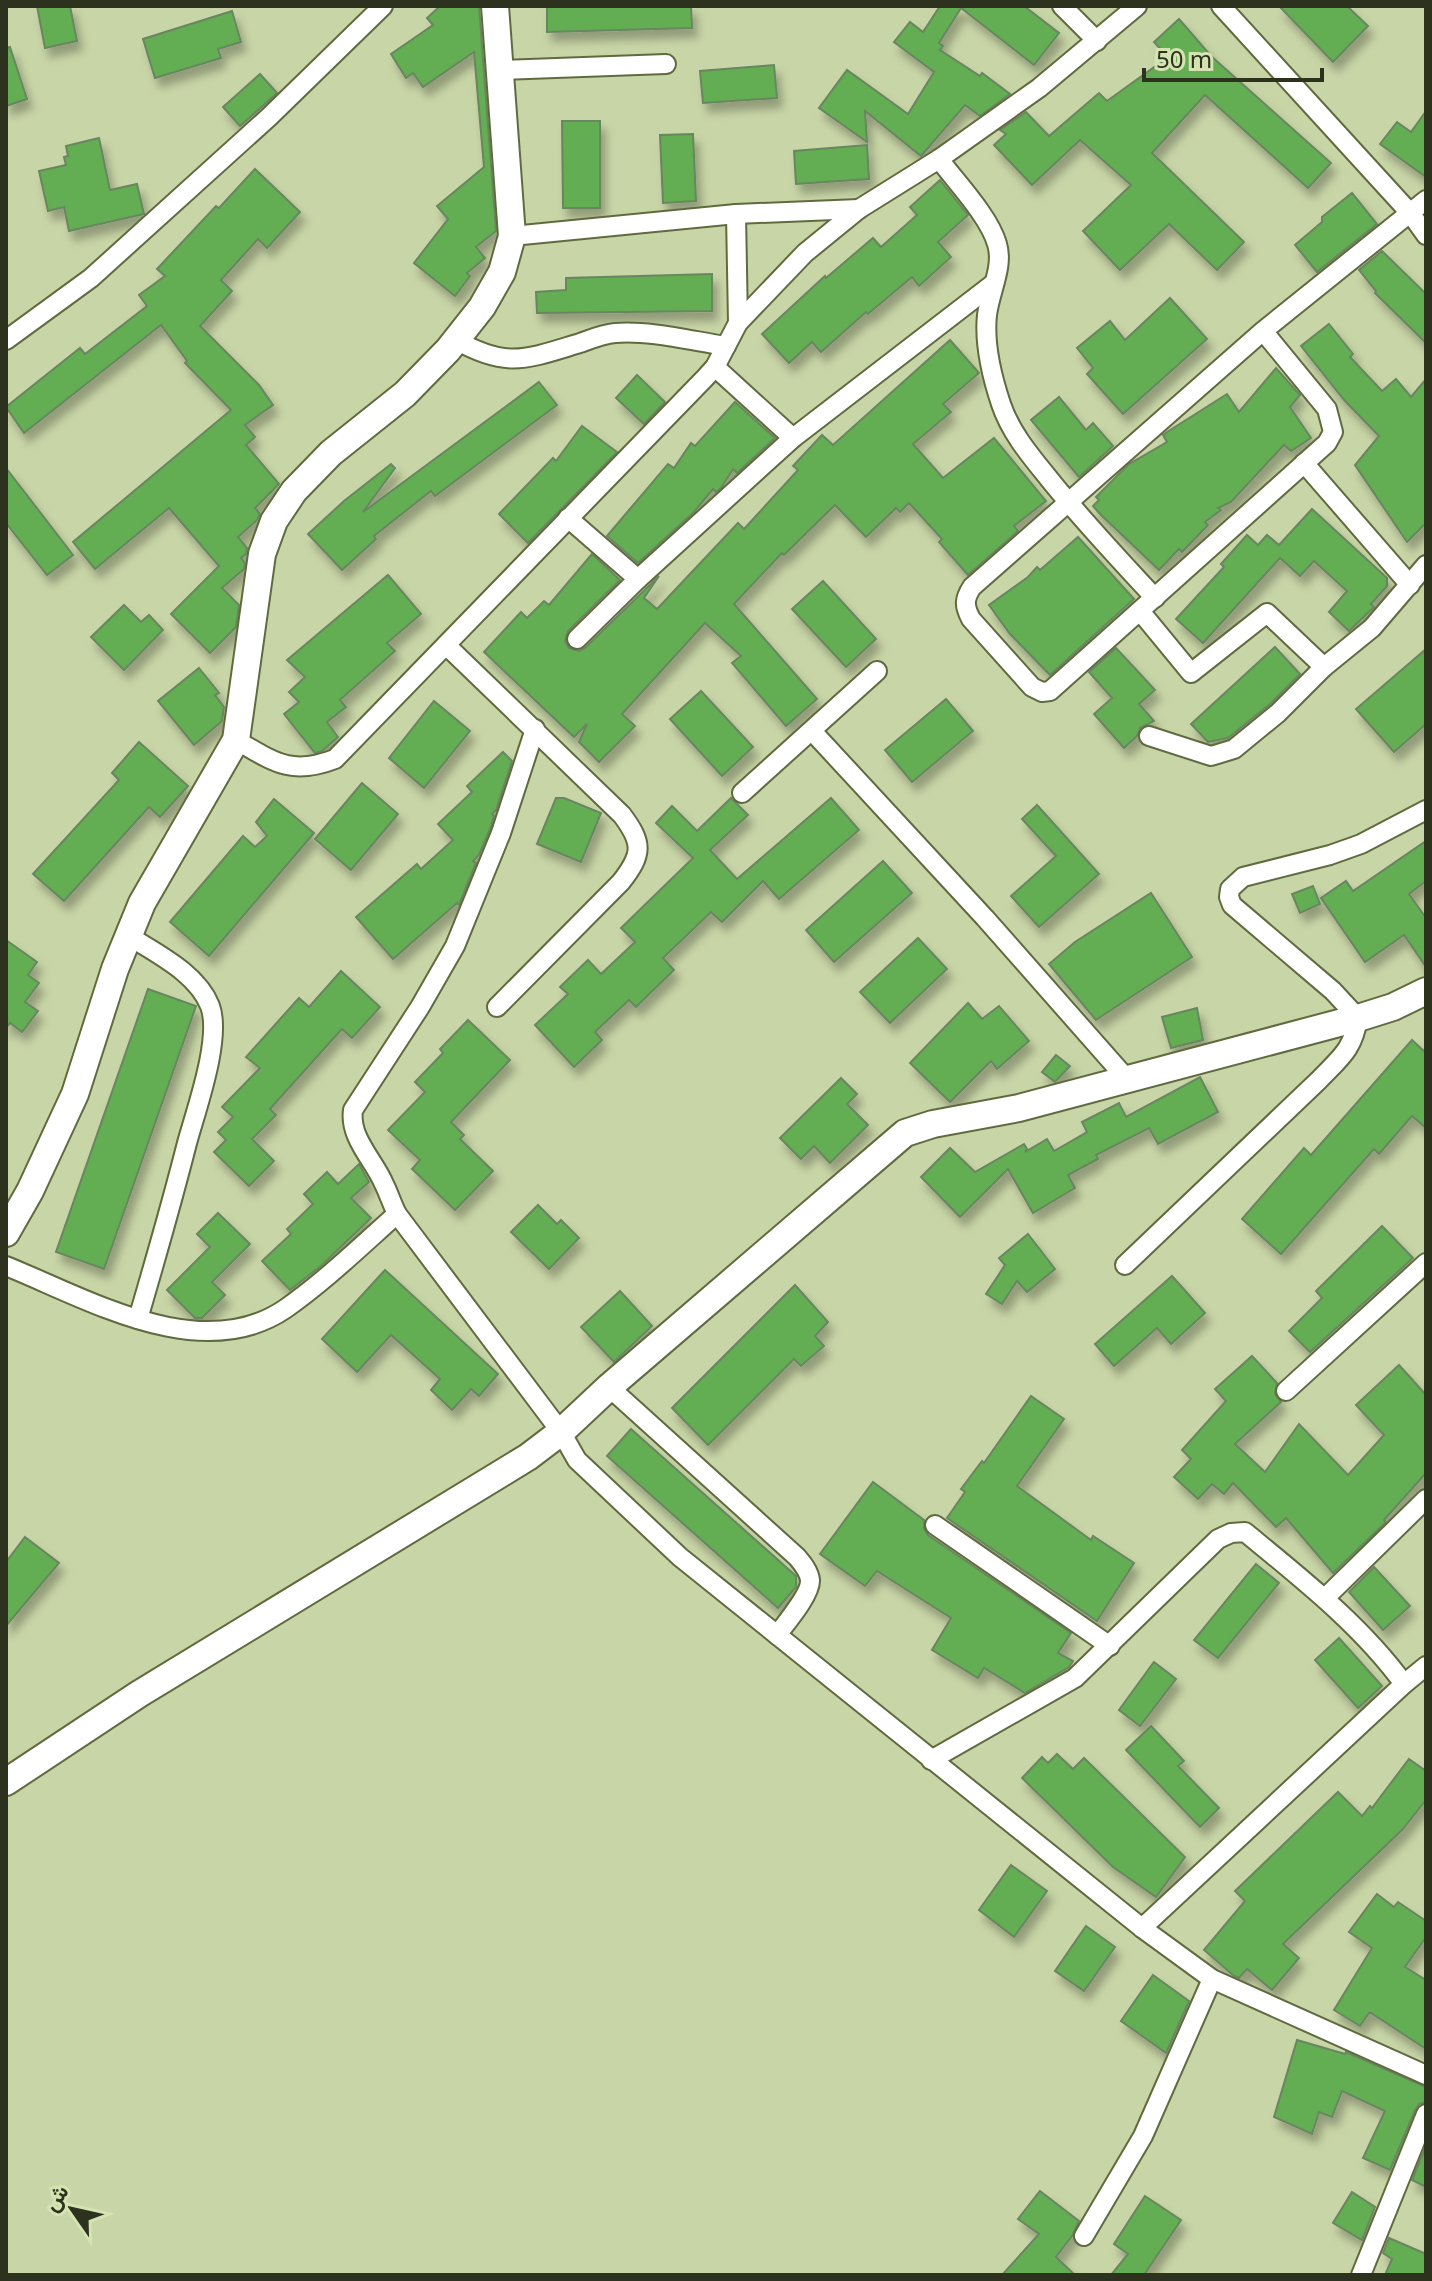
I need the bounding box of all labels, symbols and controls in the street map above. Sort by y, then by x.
scale bar [1144,32,1322,82]
text: 50 m [1156,42,1212,75]
north arrow [32,2169,112,2249]
text: ش [35,2178,74,2217]

